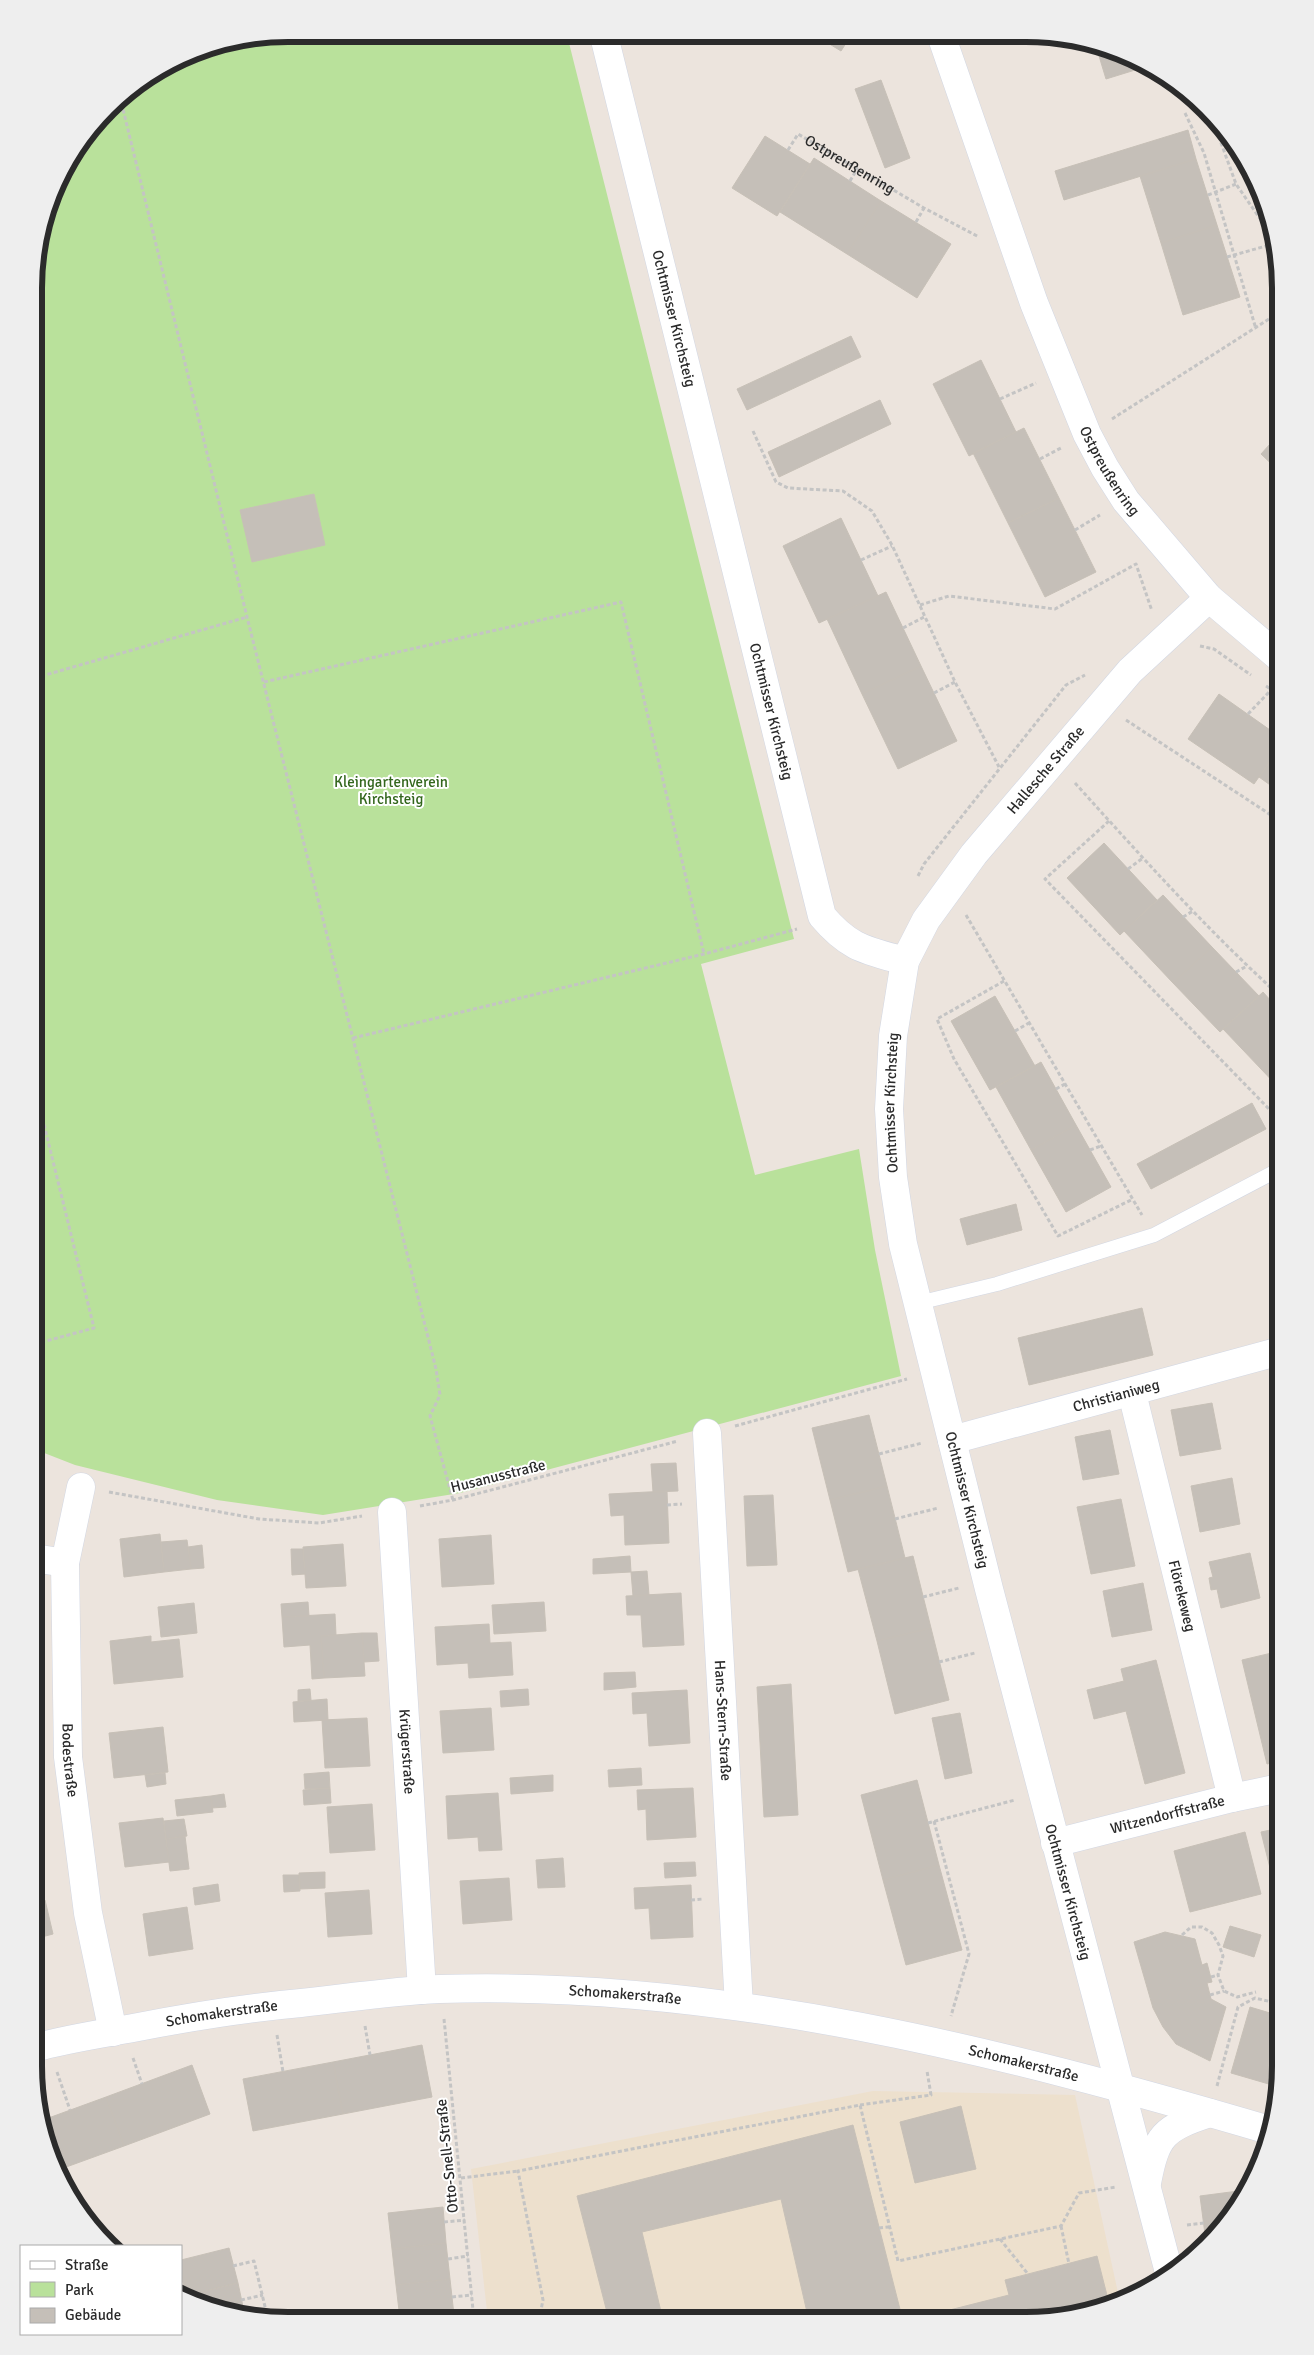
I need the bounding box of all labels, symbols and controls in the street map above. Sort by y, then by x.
street label: Ostpreußenring [801,131,898,198]
street label: Ochtmisser Kirchsteig [648,248,700,389]
street label: Ostpreußenring [1076,424,1144,519]
street label: Ochtmisser Kirchsteig [746,641,797,782]
street label: Hallesche Straße [1003,722,1088,818]
park label: Kleingartenverein Kirchsteig [334,773,448,808]
street label: Ochtmisser Kirchsteig [880,1032,902,1174]
street label: Christianiweg [1071,1375,1161,1416]
street label: Ochtmisser Kirchsteig [941,1430,993,1570]
street label: Husanusstraße [449,1456,547,1496]
street label: Flörekeweg [1165,1558,1200,1634]
street label: Hans-Stern-Straße [711,1660,735,1782]
street label: Krügerstraße [395,1708,419,1795]
street label: Bodestraße [58,1723,82,1798]
street label: Witzendorffstraße [1108,1791,1227,1838]
street label: Ochtmisser Kirchsteig [1041,1822,1095,1962]
street label: Schomakerstraße [568,1981,682,2008]
street label: Schomakerstraße [164,1996,279,2031]
street label: Schomakerstraße [967,2041,1081,2085]
street label: Otto-Snell-Straße [432,2098,462,2214]
legend [20,2245,182,2335]
text: Straße [65,2256,109,2274]
text: Park [65,2281,94,2299]
text: Gebäude [65,2306,121,2324]

